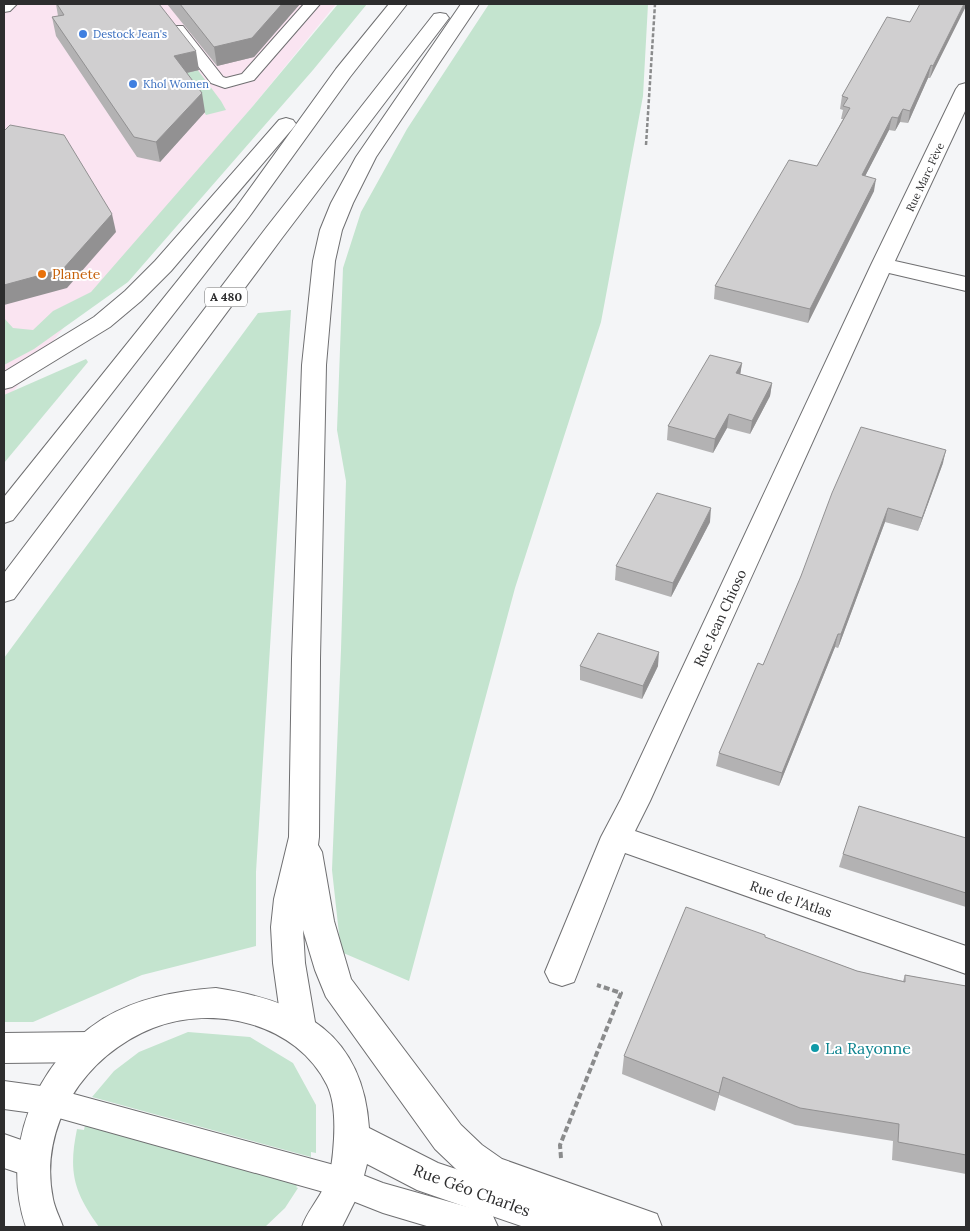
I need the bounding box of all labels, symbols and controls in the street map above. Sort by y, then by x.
place label: Destock Jean's [93,27,167,41]
marker: Destock Jean's [77,28,89,40]
place label: Khol Women [143,77,209,91]
marker: Khol Women [127,78,139,90]
street label: Rue Marc Fève [903,140,947,214]
place label: Planete [52,265,101,283]
marker: Planete [36,268,48,280]
road number: A 480 [205,288,247,306]
street label: Rue Jean Chioso [690,566,750,670]
street label: Rue de l'Atlas [748,877,834,921]
place label: La Rayonne [825,1038,911,1058]
marker: La Rayonne [809,1042,821,1054]
street label: Rue Géo Charles [411,1160,533,1220]

